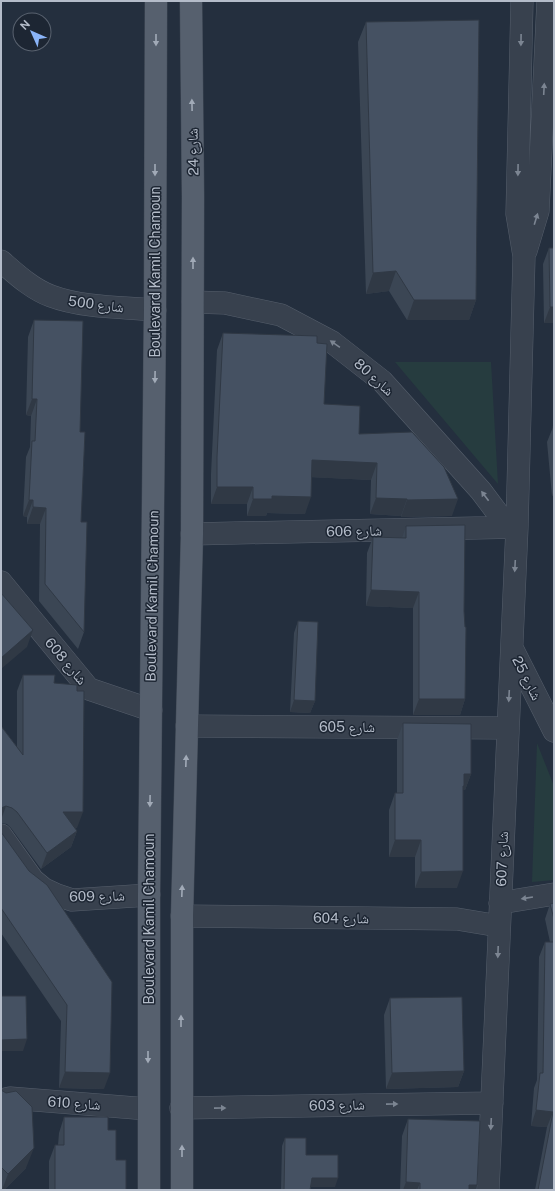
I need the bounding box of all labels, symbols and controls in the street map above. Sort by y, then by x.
north arrow [12,12,52,52]
text: N [18,18,32,32]
one-way arrow [153,34,159,47]
one-way arrow [518,34,524,47]
one-way arrow [541,82,547,95]
one-way arrow [189,98,195,111]
street label: شارع 24 [185,128,203,176]
one-way arrow [152,164,158,177]
one-way arrow [515,164,521,177]
street label: Boulevard Kamil Chamoun [147,186,163,358]
one-way arrow [533,213,539,225]
one-way arrow [190,256,196,269]
street label: شارع 500 [67,293,125,317]
one-way arrow [330,340,340,348]
street label: شارع 80 [350,355,397,400]
one-way arrow [151,371,158,383]
one-way arrow [480,491,489,502]
street label: Boulevard Kamil Chamoun [143,510,161,682]
street label: شارع 606 [326,523,382,541]
one-way arrow [512,560,518,573]
street label: شارع 608 [40,634,90,689]
street label: شارع 25 [507,653,545,704]
one-way arrow [505,690,512,702]
street label: شارع 605 [319,719,375,737]
one-way arrow [183,755,190,767]
one-way arrow [147,795,153,808]
street label: شارع 607 [493,831,513,887]
street label: Boulevard Kamil Chamoun [141,833,157,1005]
one-way arrow [179,885,186,897]
street label: شارع 609 [69,888,125,906]
one-way arrow [521,896,533,902]
street label: شارع 604 [313,910,369,928]
one-way arrow [495,946,501,959]
one-way arrow [178,1014,184,1027]
one-way arrow [145,1051,151,1064]
street label: شارع 610 [47,1093,101,1115]
street label: شارع 603 [309,1097,365,1115]
one-way arrow [386,1101,398,1108]
one-way arrow [214,1104,226,1111]
one-way arrow [487,1118,494,1130]
one-way arrow [179,1144,185,1157]

